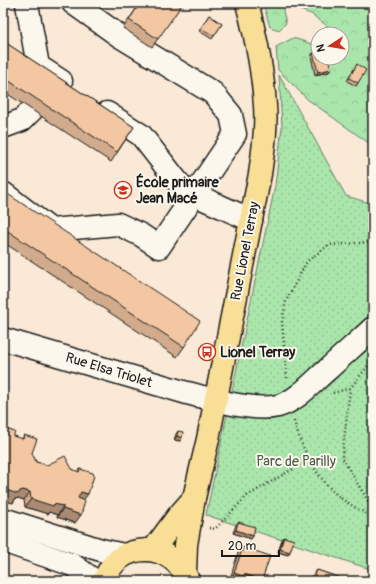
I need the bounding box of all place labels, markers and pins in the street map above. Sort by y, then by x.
place label: École primaire Jean Macé [136,173,220,207]
school or university icon: École primaire Jean Macé [113,180,133,200]
bus stop icon: Lionel Terray [197,342,217,362]
place label: Lionel Terray [220,344,295,361]

